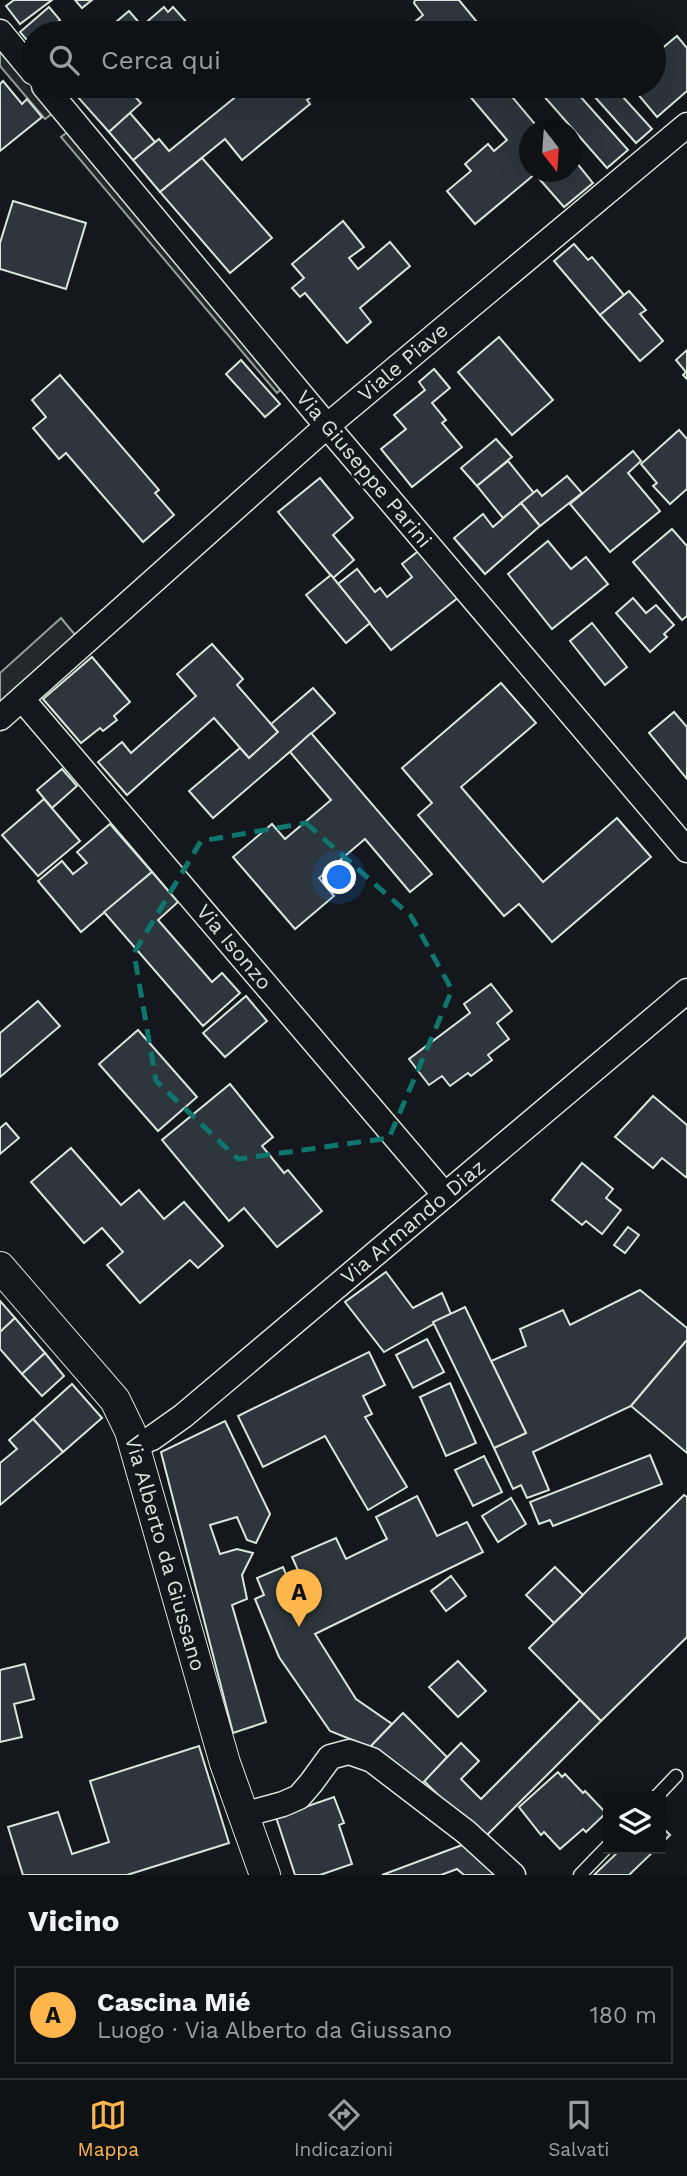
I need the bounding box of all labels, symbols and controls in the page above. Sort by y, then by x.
search box [21,21,666,98]
icon: search [45,41,83,79]
text: Cerca qui [101,45,221,75]
north arrow [519,119,582,182]
street label: Viale Piave [353,317,453,406]
street label: Via Giuseppe Parini [291,385,438,552]
your location [322,860,356,894]
street label: Via Isonzo [191,899,277,995]
street label: Via Armando Diaz [335,1154,490,1289]
street label: Via Alberto da Giussano [120,1432,211,1674]
pin: A [276,1569,322,1627]
map controls [603,1791,666,1854]
button: layers [603,1791,666,1854]
text: Vicino [28,1903,120,1938]
text: Cascina Mié [97,1987,251,2017]
text: A [45,2002,61,2029]
text: 180 m [590,2002,657,2029]
text: Luogo · Via Alberto da Giussano [97,2017,452,2044]
tab: Mappa [78,2096,139,2161]
tab: Indicazioni [294,2096,393,2161]
tab: Salvati [548,2096,609,2161]

